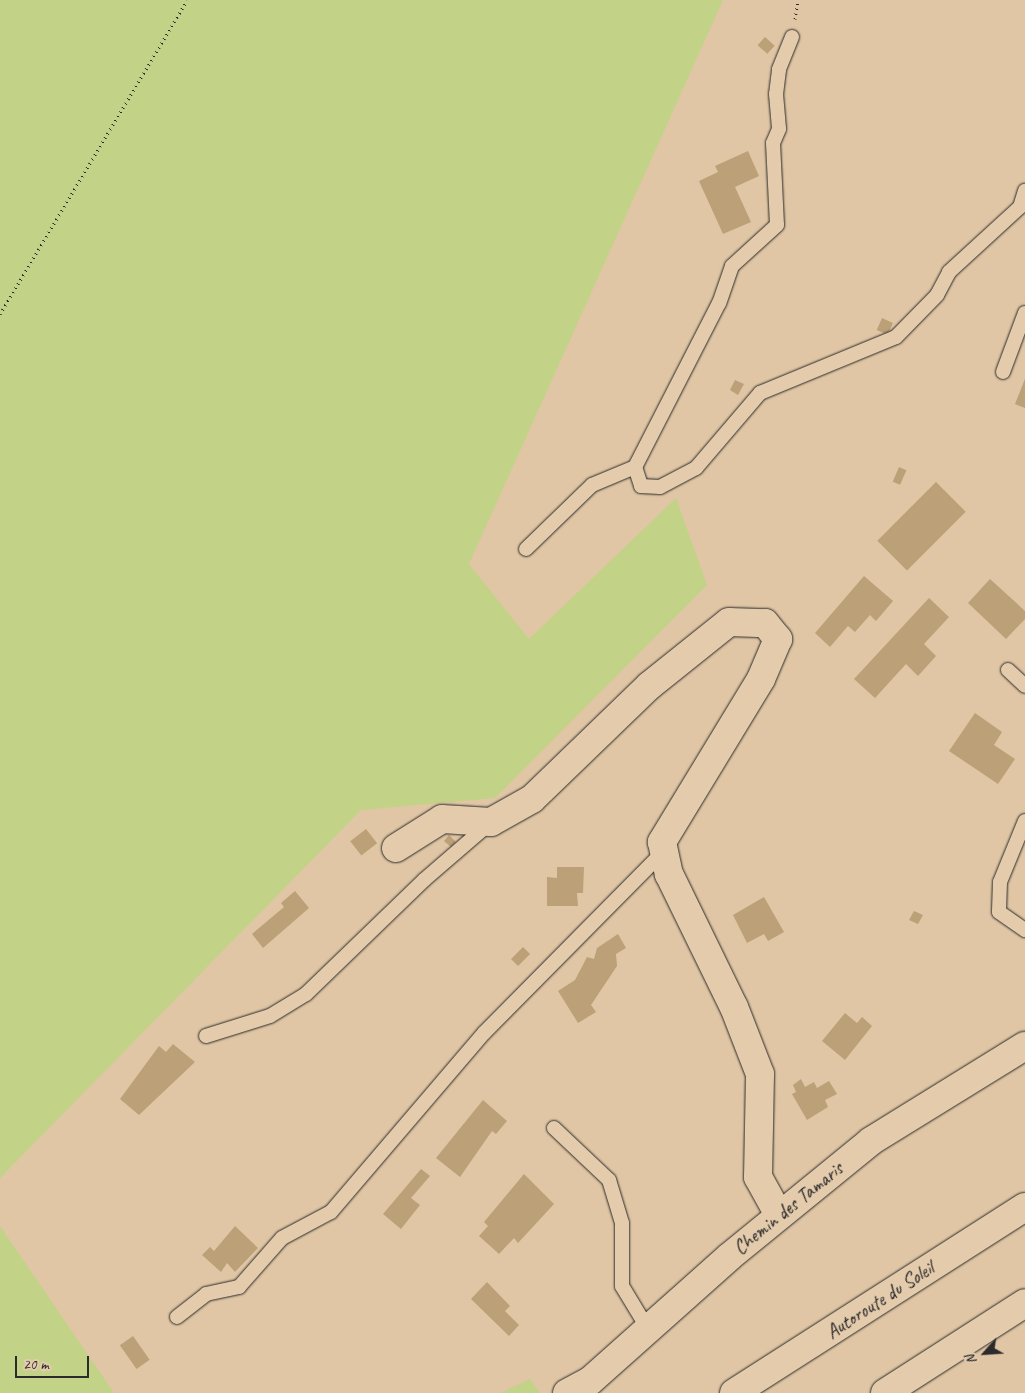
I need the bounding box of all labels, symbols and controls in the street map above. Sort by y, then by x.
street label: Chemin des Tamaris [728,1156,848,1260]
street label: Autoroute du Soleil [821,1256,939,1344]
north arrow [960,1328,1010,1378]
scale bar [18,1346,91,1378]
text: N [962,1352,981,1367]
text: 20 m [23,1355,49,1374]

